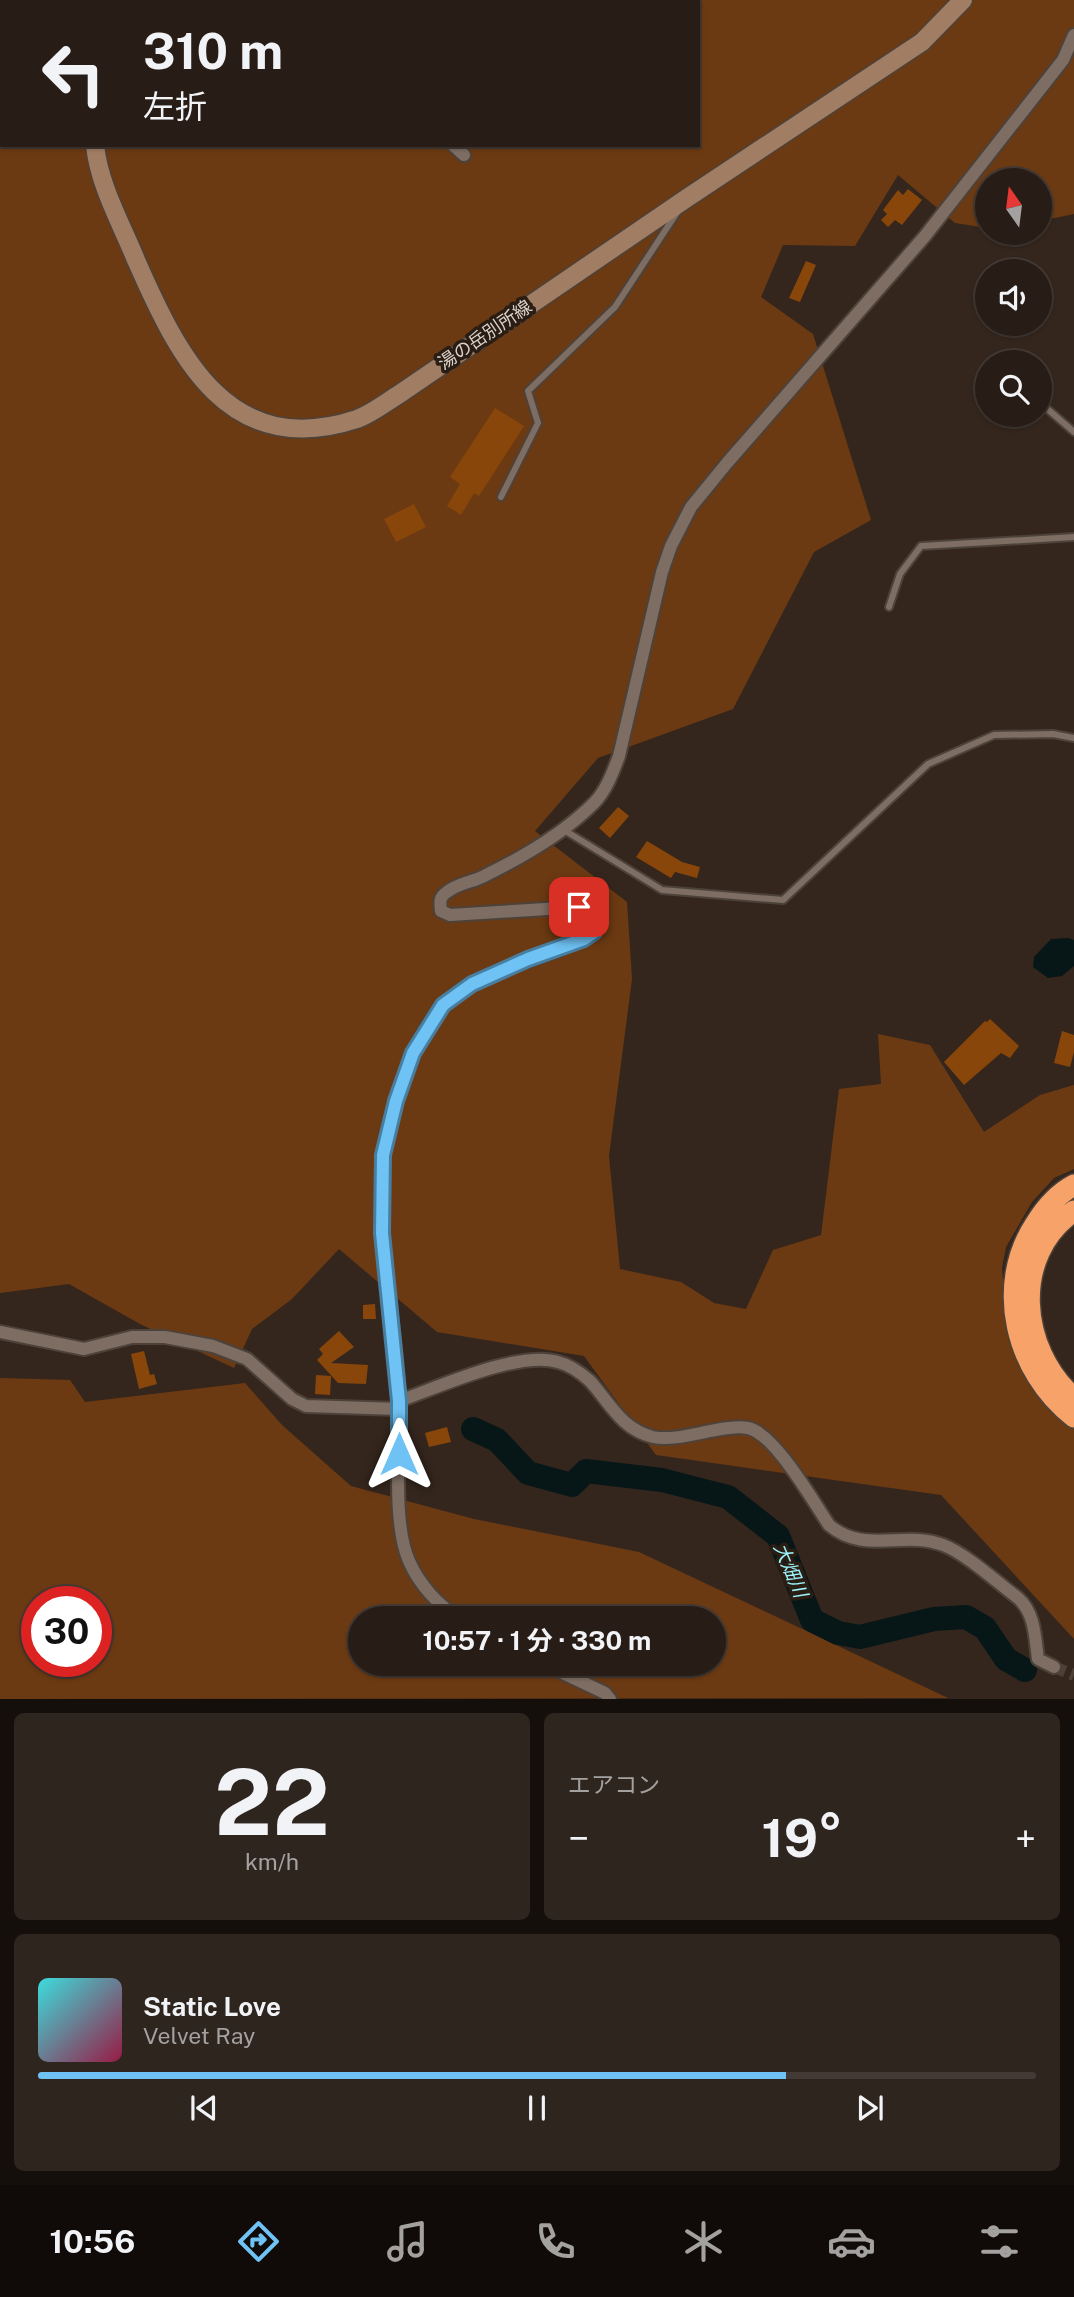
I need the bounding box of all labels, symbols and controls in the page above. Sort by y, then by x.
text: 310 m [143,22,283,80]
icon: left [28,28,119,119]
text: 左折 [143,88,207,125]
north arrow [975,168,1052,245]
map controls [975,168,1052,427]
button: sound [975,259,1052,336]
street label: 湯の岳別所線 [434,296,535,373]
button: search [975,350,1052,427]
pin [549,877,609,937]
icon: arrive [560,888,598,926]
position arrow [362,1417,436,1491]
water label: 大畑川 [770,1539,813,1602]
speed limit sign: 30 [21,1586,112,1677]
text: 10:57 · 1 分 · 330 m [423,1625,651,1656]
text: 22 [214,1749,330,1855]
text: エアコン [568,1771,660,1798]
text: 19° [761,1808,843,1869]
text: − [568,1816,589,1861]
text: + [1015,1816,1036,1861]
text: km/h [245,1848,299,1875]
text: Static Love [143,1991,281,2022]
text: Velvet Ray [143,2022,255,2049]
icon: previous [185,2089,223,2127]
icon: pause [518,2089,556,2127]
icon: next [851,2089,889,2127]
icon: directions [234,2217,283,2266]
icon: music [383,2217,432,2266]
icon: phone [531,2217,580,2266]
icon: climate [679,2217,728,2266]
icon: car [827,2217,876,2266]
icon: filters [975,2217,1024,2266]
text: 10:56 [50,2223,135,2260]

